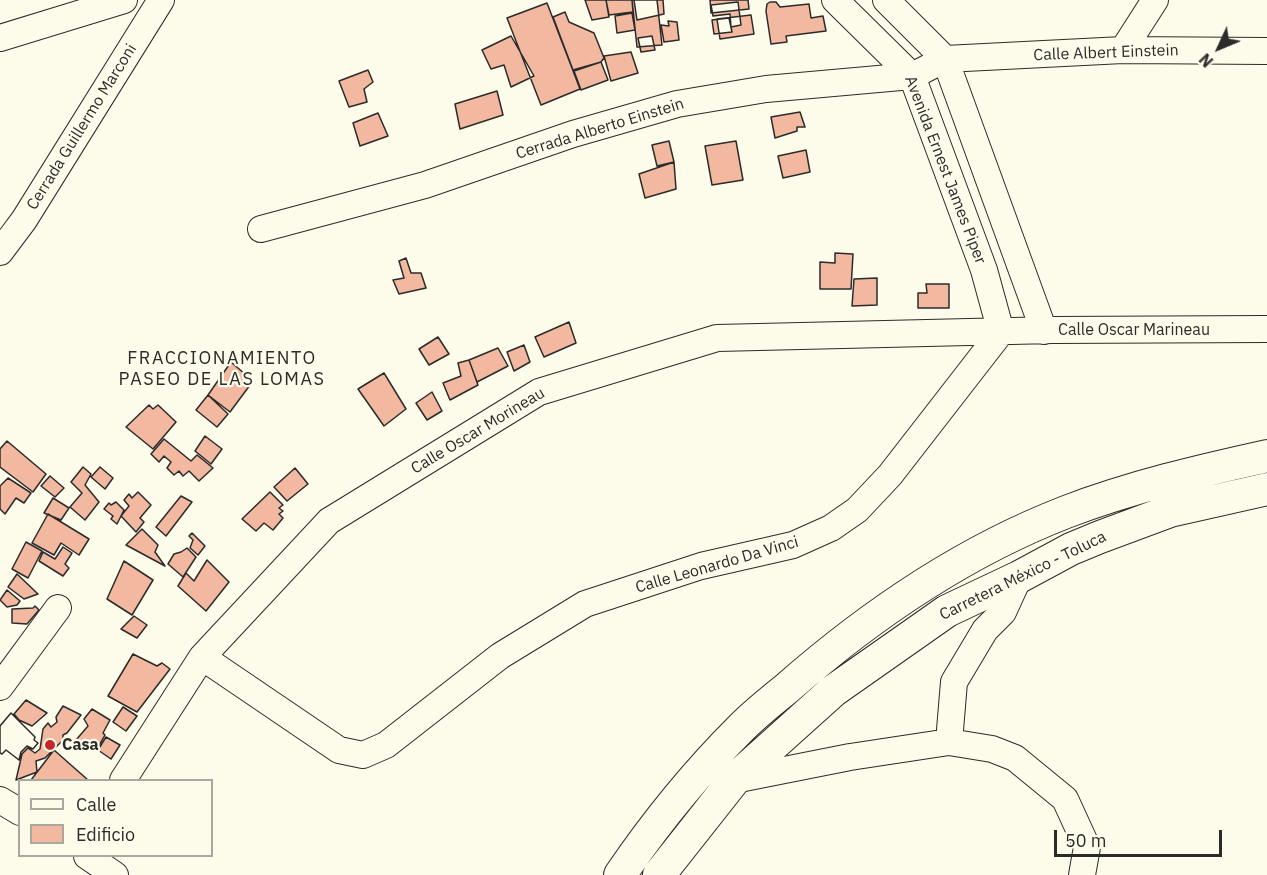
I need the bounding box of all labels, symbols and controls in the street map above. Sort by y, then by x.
north arrow [1189,18,1249,78]
street label: Cerrada Guillermo Marconi [23,40,141,214]
street label: Calle Albert Einstein [1033,41,1179,65]
text: N [1195,49,1217,72]
street label: Avenida Ernest James Piper [900,73,990,267]
street label: Cerrada Alberto Einstein [514,94,686,164]
street label: Calle Oscar Marineau [1058,320,1210,340]
district label: FRACCIONAMIENTO PASEO DE LAS LOMAS [119,348,325,391]
street label: Calle Oscar Morineau [408,384,548,478]
street label: Carretera México - Toluca [937,527,1109,625]
street label: Calle Leonardo Da Vinci [633,533,801,597]
place label: Casa [62,735,99,755]
marker: Casa [43,738,57,752]
legend [18,779,213,857]
text: Calle [76,793,116,816]
scale bar [1057,818,1225,856]
text: Edificio [76,823,135,846]
text: 50 m [1065,829,1107,852]

